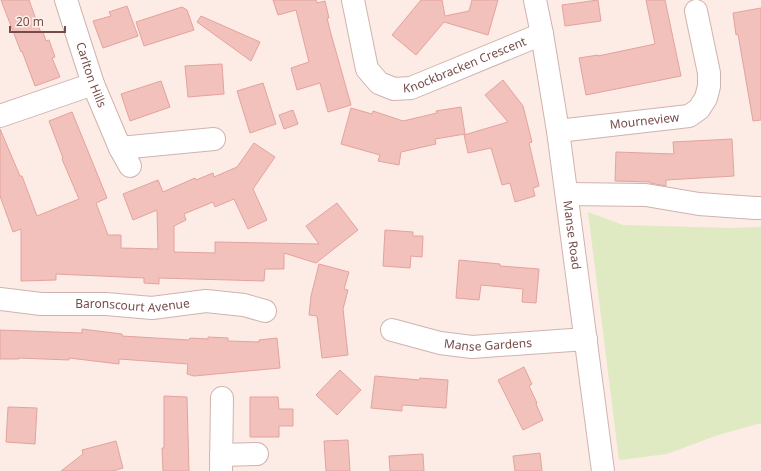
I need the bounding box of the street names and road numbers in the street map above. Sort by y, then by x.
street label: Knockbracken Crescent [403,32,529,96]
street label: Carlton Hills [72,40,111,110]
street label: Mourneview [609,108,681,133]
street label: Manse Road [559,199,585,271]
street label: Baronscourt Avenue [75,294,191,316]
street label: Manse Gardens [443,334,533,355]

